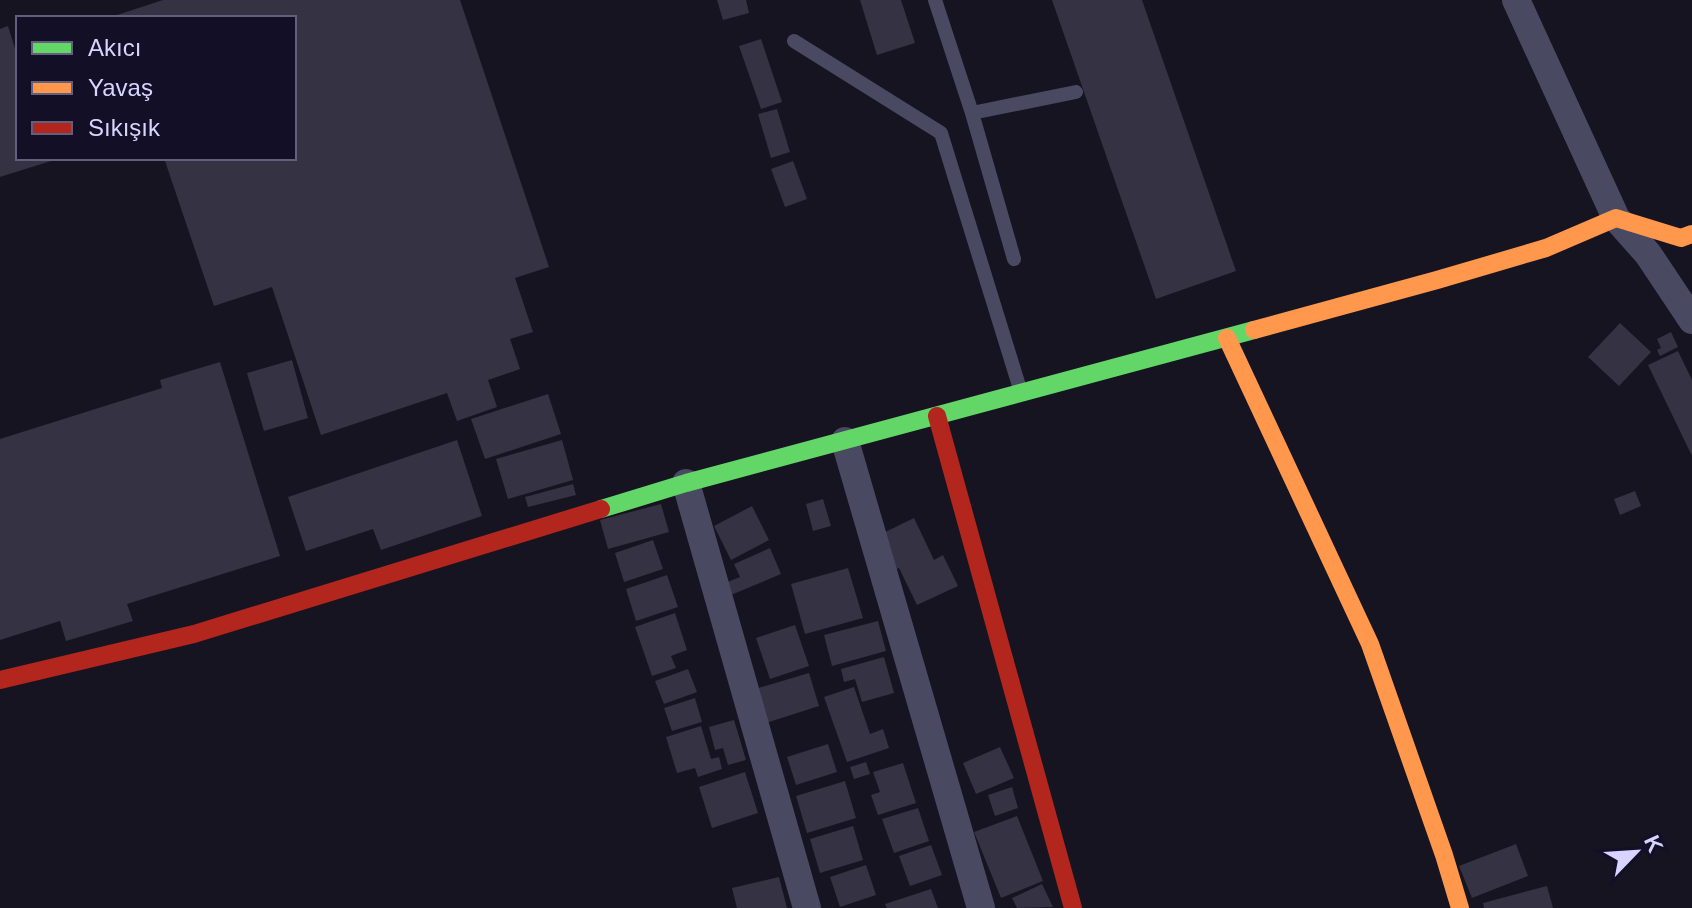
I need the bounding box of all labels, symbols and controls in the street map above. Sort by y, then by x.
legend [16,16,296,160]
text: Akıcı [88,34,141,61]
text: Yavaş [88,74,153,101]
text: Sıkışık [88,114,161,141]
north arrow [1596,812,1676,892]
text: K [1639,831,1668,856]

